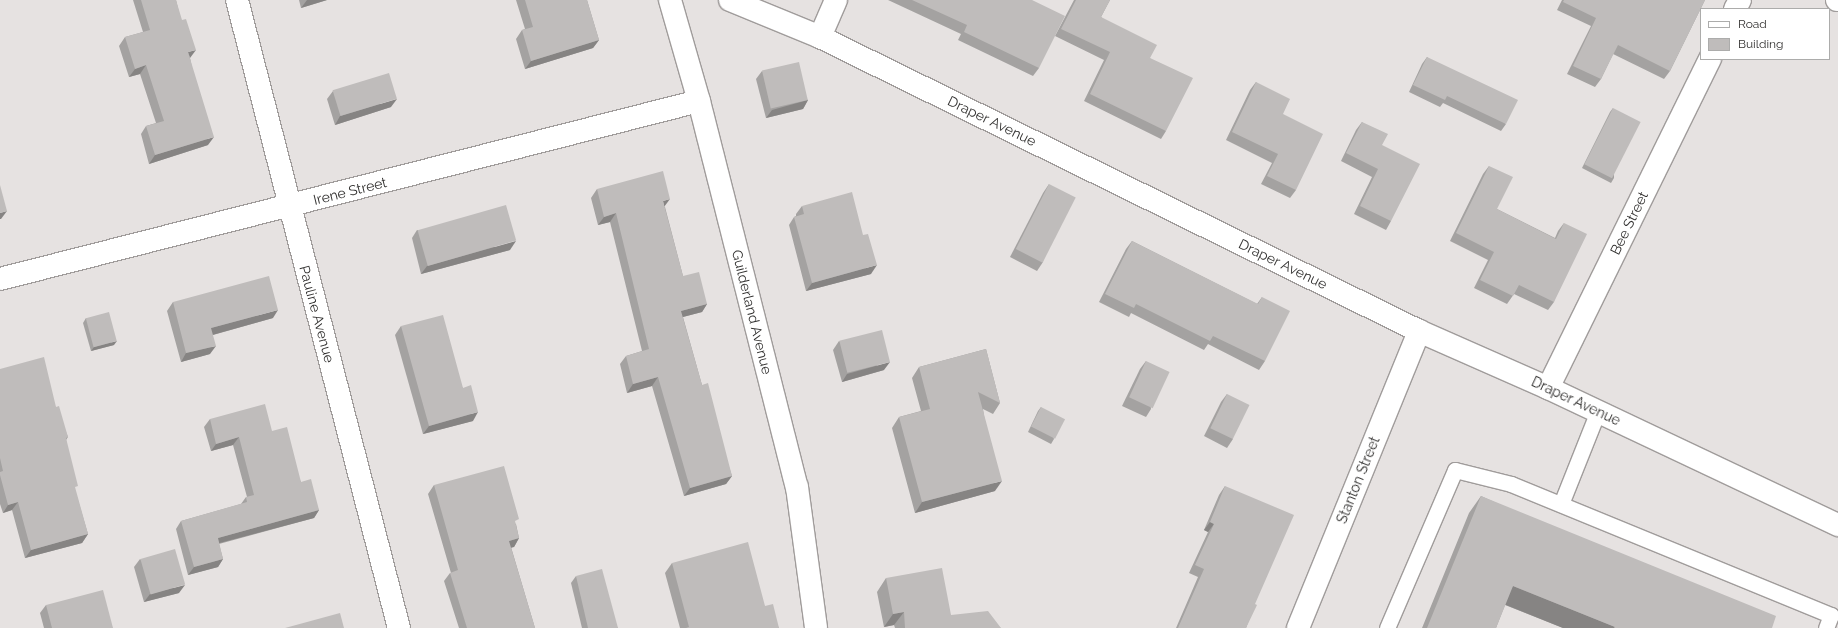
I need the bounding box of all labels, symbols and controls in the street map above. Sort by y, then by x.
legend [1700,8,1830,60]
text: Road [1738,17,1767,31]
text: Building [1738,37,1784,51]
street label: Draper Avenue [945,92,1039,150]
street label: Irene Street [312,174,388,208]
street label: Bee Street [1607,189,1651,257]
street label: Draper Avenue [1236,235,1330,293]
street label: Guilderland Avenue [728,248,776,376]
street label: Pauline Avenue [296,263,338,365]
street label: Draper Avenue [1528,373,1624,429]
street label: Stanton Street [1333,434,1383,526]

